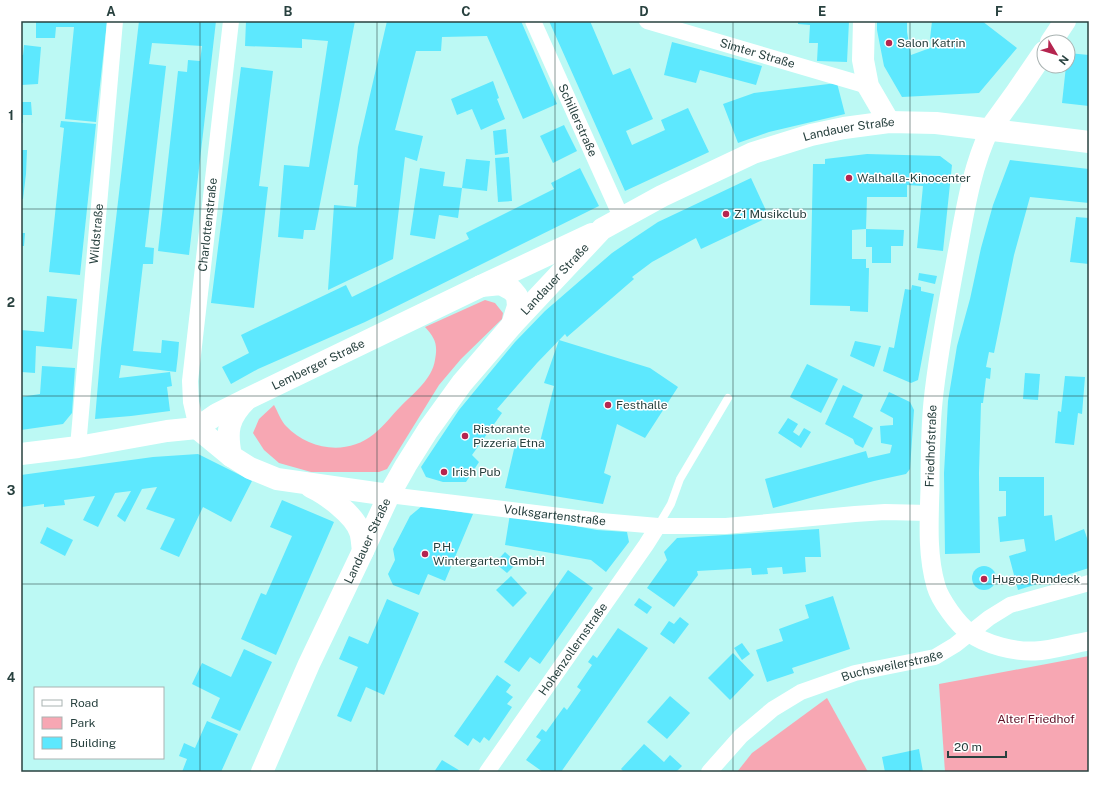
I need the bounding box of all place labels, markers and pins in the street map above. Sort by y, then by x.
place label: Salon Katrin [897,36,965,50]
marker: Salon Katrin [884,38,894,48]
place label: Walhalla-Kinocenter [857,171,971,185]
marker: Walhalla-Kinocenter [844,173,854,183]
place label: Z1 Musikclub [734,207,807,221]
marker: Z1 Musikclub [721,209,731,219]
place label: Festhalle [616,398,668,412]
marker: Festhalle [603,400,613,410]
place label: Ristorante Pizzeria Etna [473,422,545,450]
marker: Ristorante Pizzeria Etna [460,431,470,441]
place label: Irish Pub [452,465,501,479]
marker: Irish Pub [439,467,449,477]
place label: P.H. Wintergarten GmbH [433,540,545,568]
marker: P.H. Wintergarten GmbH [420,549,430,559]
place label: Hugos Rundeck [992,572,1080,586]
marker: Hugos Rundeck [979,574,989,584]

